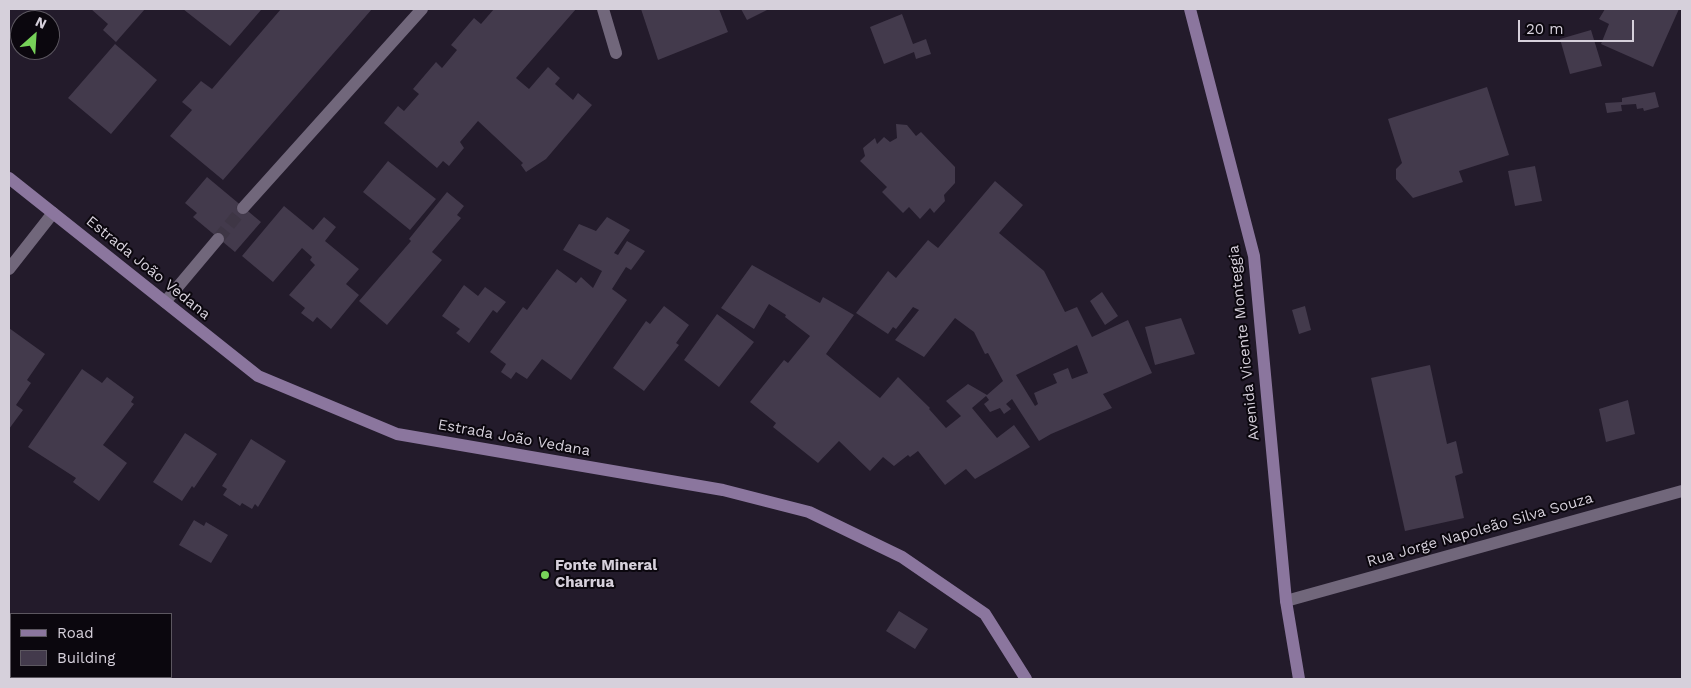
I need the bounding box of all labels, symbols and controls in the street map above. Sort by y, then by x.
north arrow [10,10,60,60]
scale bar [1521,10,1637,42]
text: N [33,13,49,32]
text: 20 m [1526,20,1564,38]
street label: Estrada João Vedana [82,212,214,324]
street label: Avenida Vicente Monteggia [1225,244,1263,442]
street label: Estrada João Vedana [436,416,592,460]
street label: Rua Jorge Napoleão Silva Souza [1365,489,1595,571]
place label: Fonte Mineral Charrua [555,557,657,592]
marker: Fonte Mineral Charrua [539,569,551,581]
legend [10,613,172,678]
text: Road [57,624,94,642]
text: Building [57,649,115,667]

